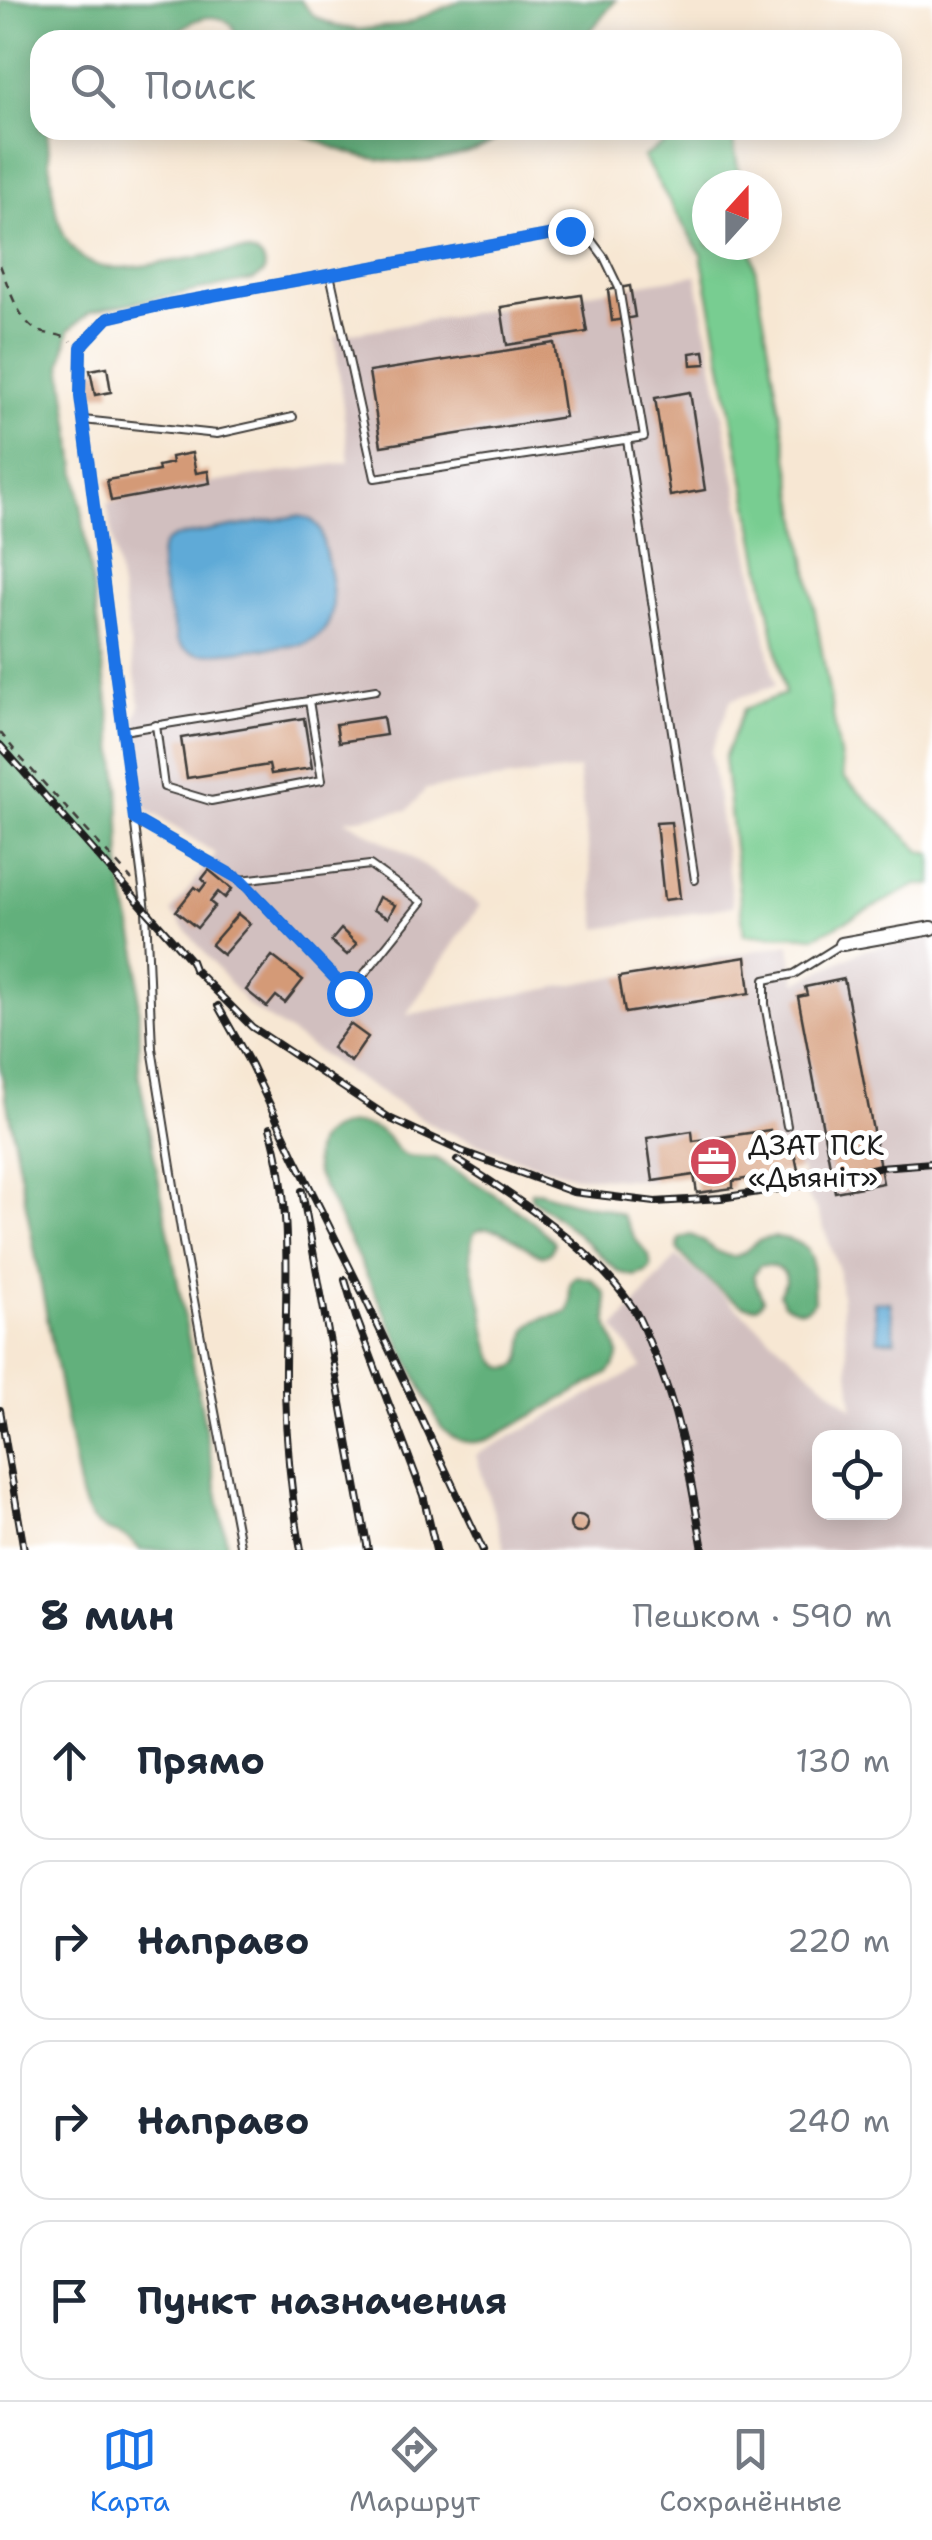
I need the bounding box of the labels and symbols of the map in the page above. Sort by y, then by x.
north arrow [692,170,782,260]
route end [548,209,594,255]
route start [327,971,373,1017]
place label: ДЗАТ ПСК «Дыяніт» [748,1126,884,1196]
office icon: ДЗАТ ПСК «Дыяніт» [687,1135,739,1187]

